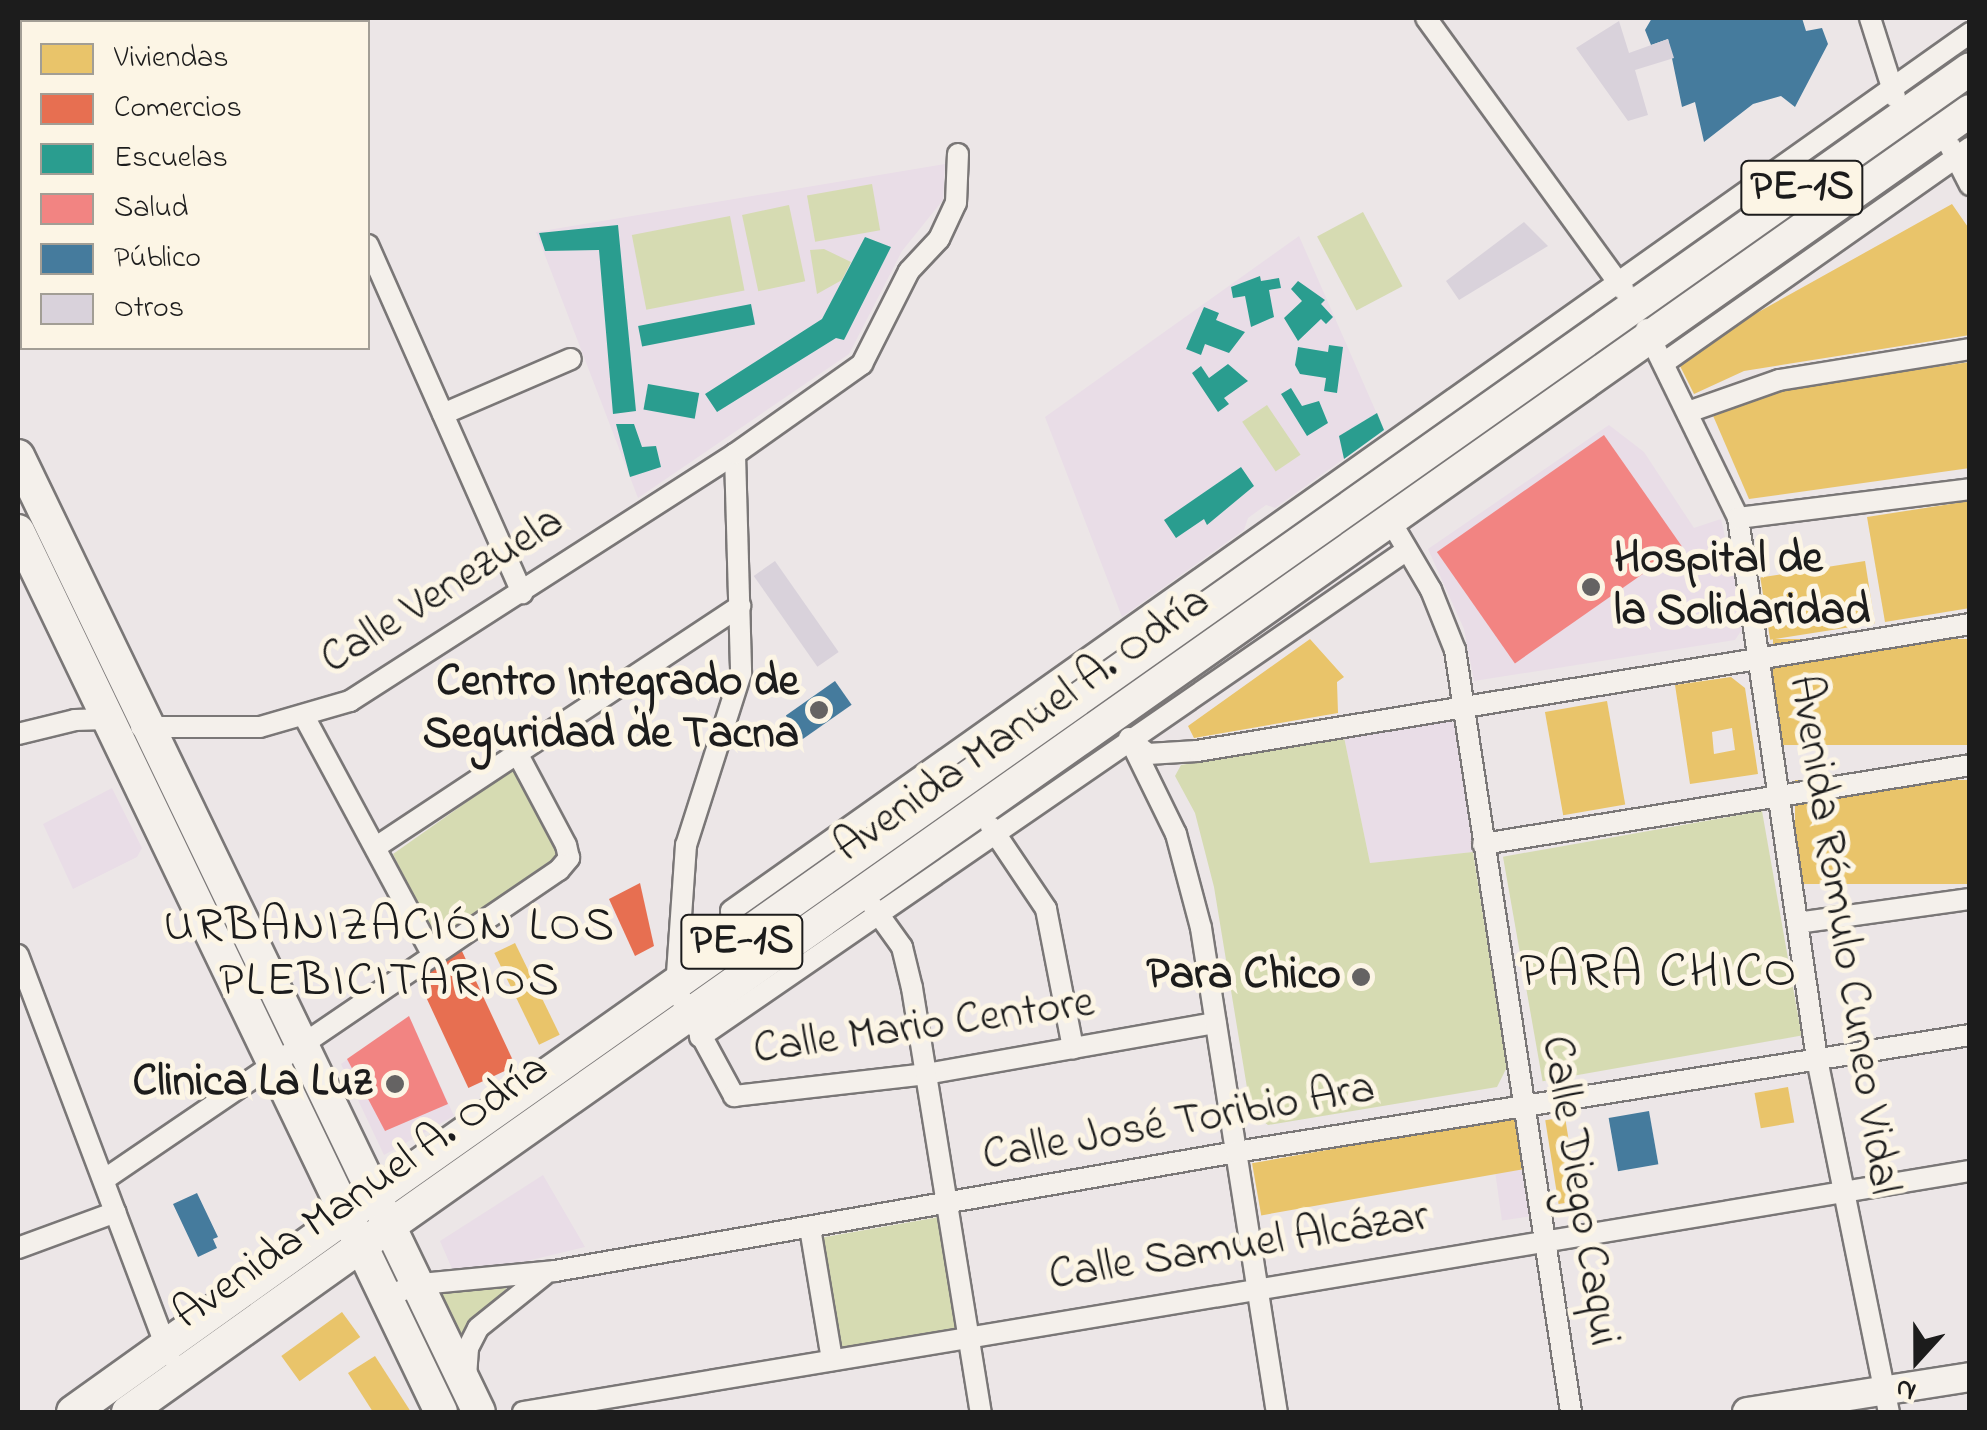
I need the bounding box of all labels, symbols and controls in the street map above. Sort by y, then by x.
legend [20,20,370,350]
text: Viviendas [114,37,229,81]
text: Comercios [114,87,242,131]
text: Escuelas [114,137,228,181]
road number: PE-1S [1740,151,1864,225]
text: Salud [114,187,188,231]
text: Público [114,237,201,281]
text: Otros [114,287,184,331]
street label: Calle Venezuela [312,496,574,688]
place label: Hospital de la Solidaridad [1614,534,1870,640]
marker: Hospital de la Solidaridad [1578,574,1604,600]
street label: Avenida Manuel A. Odría [825,576,1221,876]
place label: Centro Integrado de Seguridad de Tacna [423,657,799,763]
street label: Avenida Rómulo Cuneo Vidal [1774,672,1910,1198]
marker: Centro Integrado de Seguridad de Tacna [808,699,830,721]
district label: URBANIZACIÓN LOS PLEBICITARIOS [164,898,616,1011]
road number: PE-1S [680,905,804,979]
district label: PARA CHICO [1519,943,1799,1003]
place label: Para Chico [1146,950,1341,1004]
marker: Para Chico [1350,966,1372,988]
street label: Calle Mario Centore [750,977,1098,1079]
street label: Calle Diego Caqui [1527,1032,1629,1350]
street label: Avenida Manuel A. Odría [164,1043,560,1343]
place label: Clinica La Luz [133,1057,372,1111]
street label: Calle José Toribio Ara [979,1063,1379,1185]
marker: Clinica La Luz [382,1071,408,1097]
street label: Calle Samuel Alcázar [1045,1191,1433,1305]
north arrow [1867,1310,1967,1410]
text: N [1890,1366,1922,1411]

